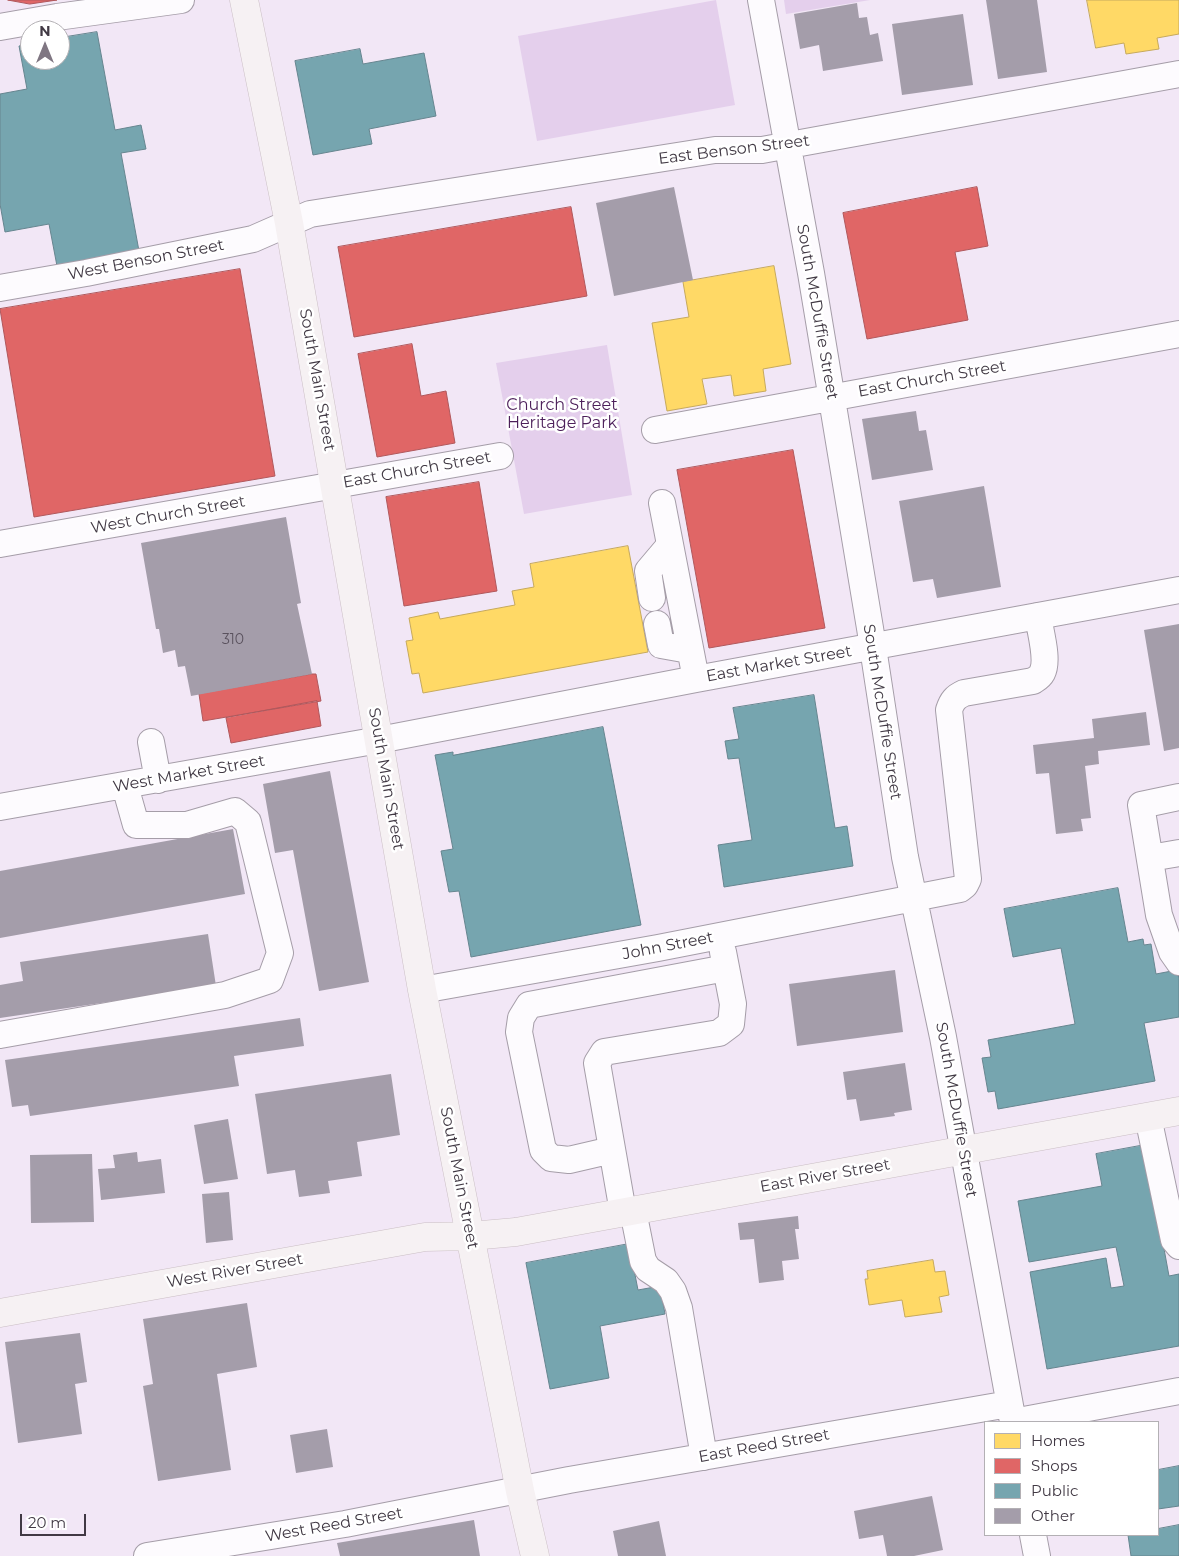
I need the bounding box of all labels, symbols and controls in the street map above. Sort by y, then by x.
north arrow [20,20,70,70]
text: N [39,22,51,40]
street label: East Benson Street [657,131,811,169]
street label: South McDuffie Street [792,223,842,401]
street label: West Benson Street [66,235,226,285]
street label: South Main Street [295,307,339,453]
street label: East Church Street [857,357,1007,401]
park label: Church Street Heritage Park [506,395,618,433]
street label: East Church Street [342,448,492,492]
street label: West Church Street [89,492,247,538]
street label: South McDuffie Street [859,623,905,801]
house number: 310 [222,632,244,648]
street label: East Market Street [705,642,853,686]
street label: South Main Street [364,706,408,852]
street label: West Market Street [111,751,267,797]
street label: John Street [621,928,715,964]
street label: South McDuffie Street [931,1021,981,1199]
street label: South Main Street [436,1105,482,1251]
street label: East River Street [759,1155,891,1197]
street label: West River Street [165,1250,305,1292]
legend [984,1421,1159,1536]
street label: East Reed Street [697,1425,831,1467]
text: Homes [1031,1431,1085,1450]
text: Shops [1031,1456,1077,1475]
text: Public [1031,1481,1079,1500]
street label: West Reed Street [264,1503,404,1547]
scale bar [22,1504,89,1536]
text: Other [1031,1506,1075,1525]
text: 20 m [28,1513,66,1532]

